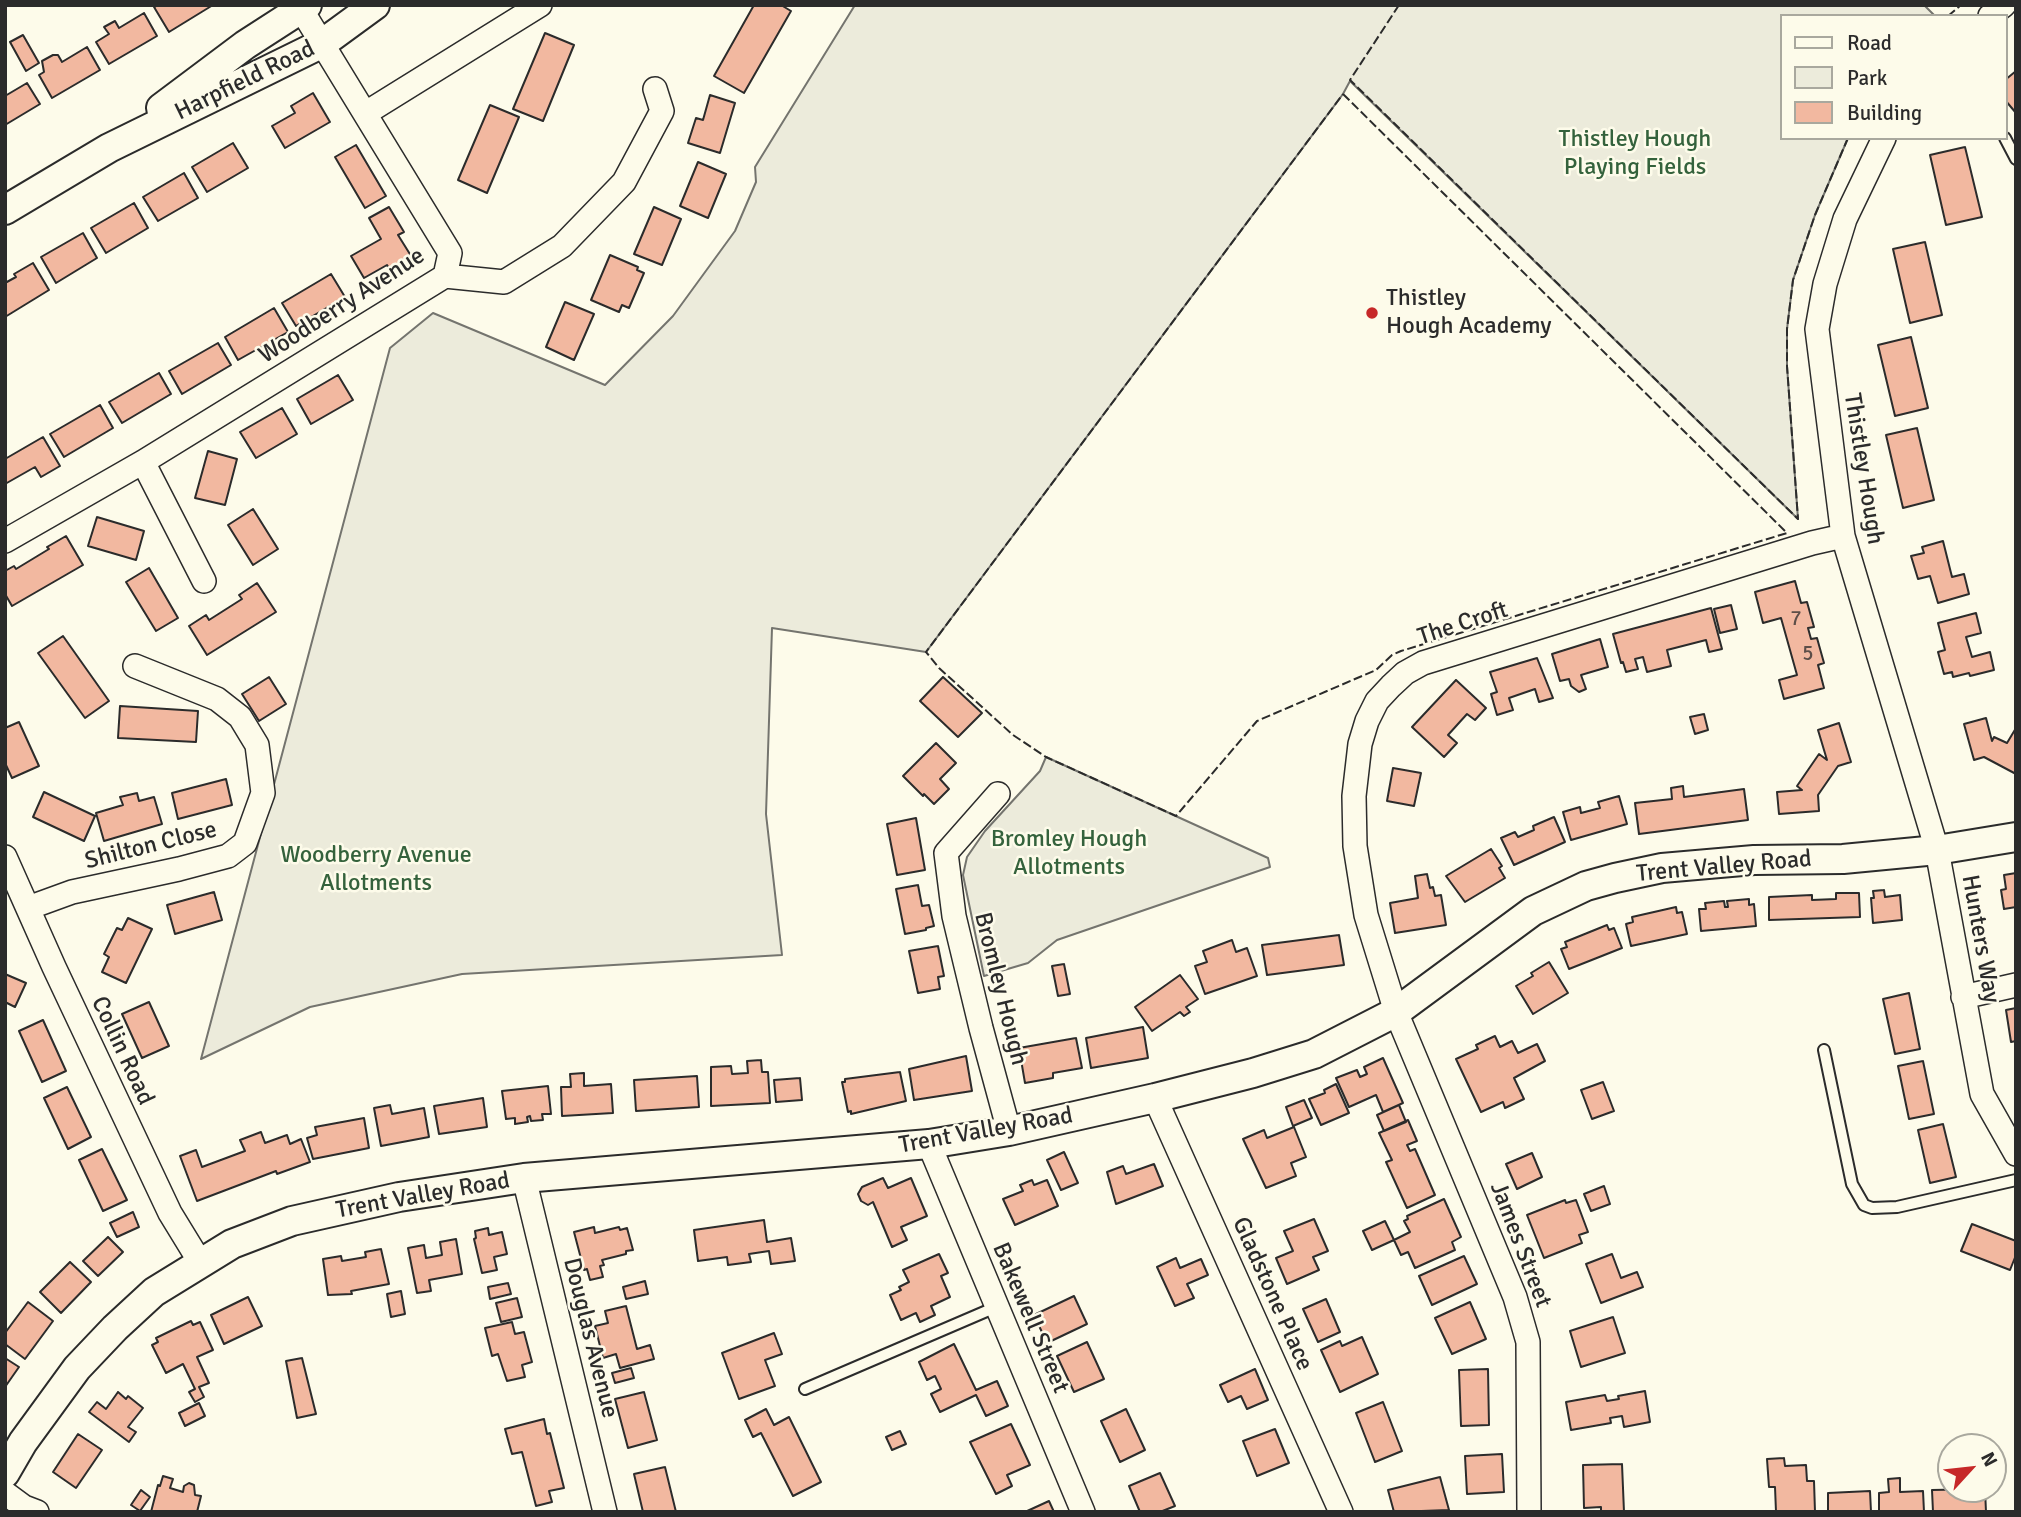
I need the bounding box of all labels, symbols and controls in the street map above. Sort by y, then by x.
legend [1780,14,2007,140]
text: Road [1847,30,1892,56]
street label: Harpfield Road [170,35,320,127]
text: Park [1847,65,1887,91]
text: Building [1847,100,1922,126]
park label: Thistley Hough Playing Fields [1559,126,1711,182]
street label: Woodberry Avenue [254,242,430,370]
place label: Thistley Hough Academy [1386,285,1551,341]
marker: Thistley Hough Academy [1364,305,1380,321]
street label: Thistley Hough [1837,391,1889,547]
street label: The Croft [1414,596,1512,652]
house number: 7 [1790,606,1802,632]
house number: 5 [1802,641,1814,667]
street label: Shilton Close [82,816,220,876]
park label: Bromley Hough Allotments [991,826,1147,882]
park label: Woodberry Avenue Allotments [280,842,472,898]
street label: Trent Valley Road [1635,845,1813,889]
street label: Hunters Way [1955,873,2005,1005]
street label: Bromley Hough [967,909,1033,1069]
street label: Collin Road [84,992,160,1110]
street label: Trent Valley Road [897,1102,1075,1160]
street label: Trent Valley Road [334,1167,512,1225]
street label: James Street [1483,1178,1557,1312]
street label: Gladstone Place [1225,1213,1319,1375]
street label: Bakewell Street [985,1238,1075,1398]
street label: Douglas Avenue [556,1255,624,1421]
north arrow [1937,1433,2007,1503]
text: N [1975,1448,2003,1471]

